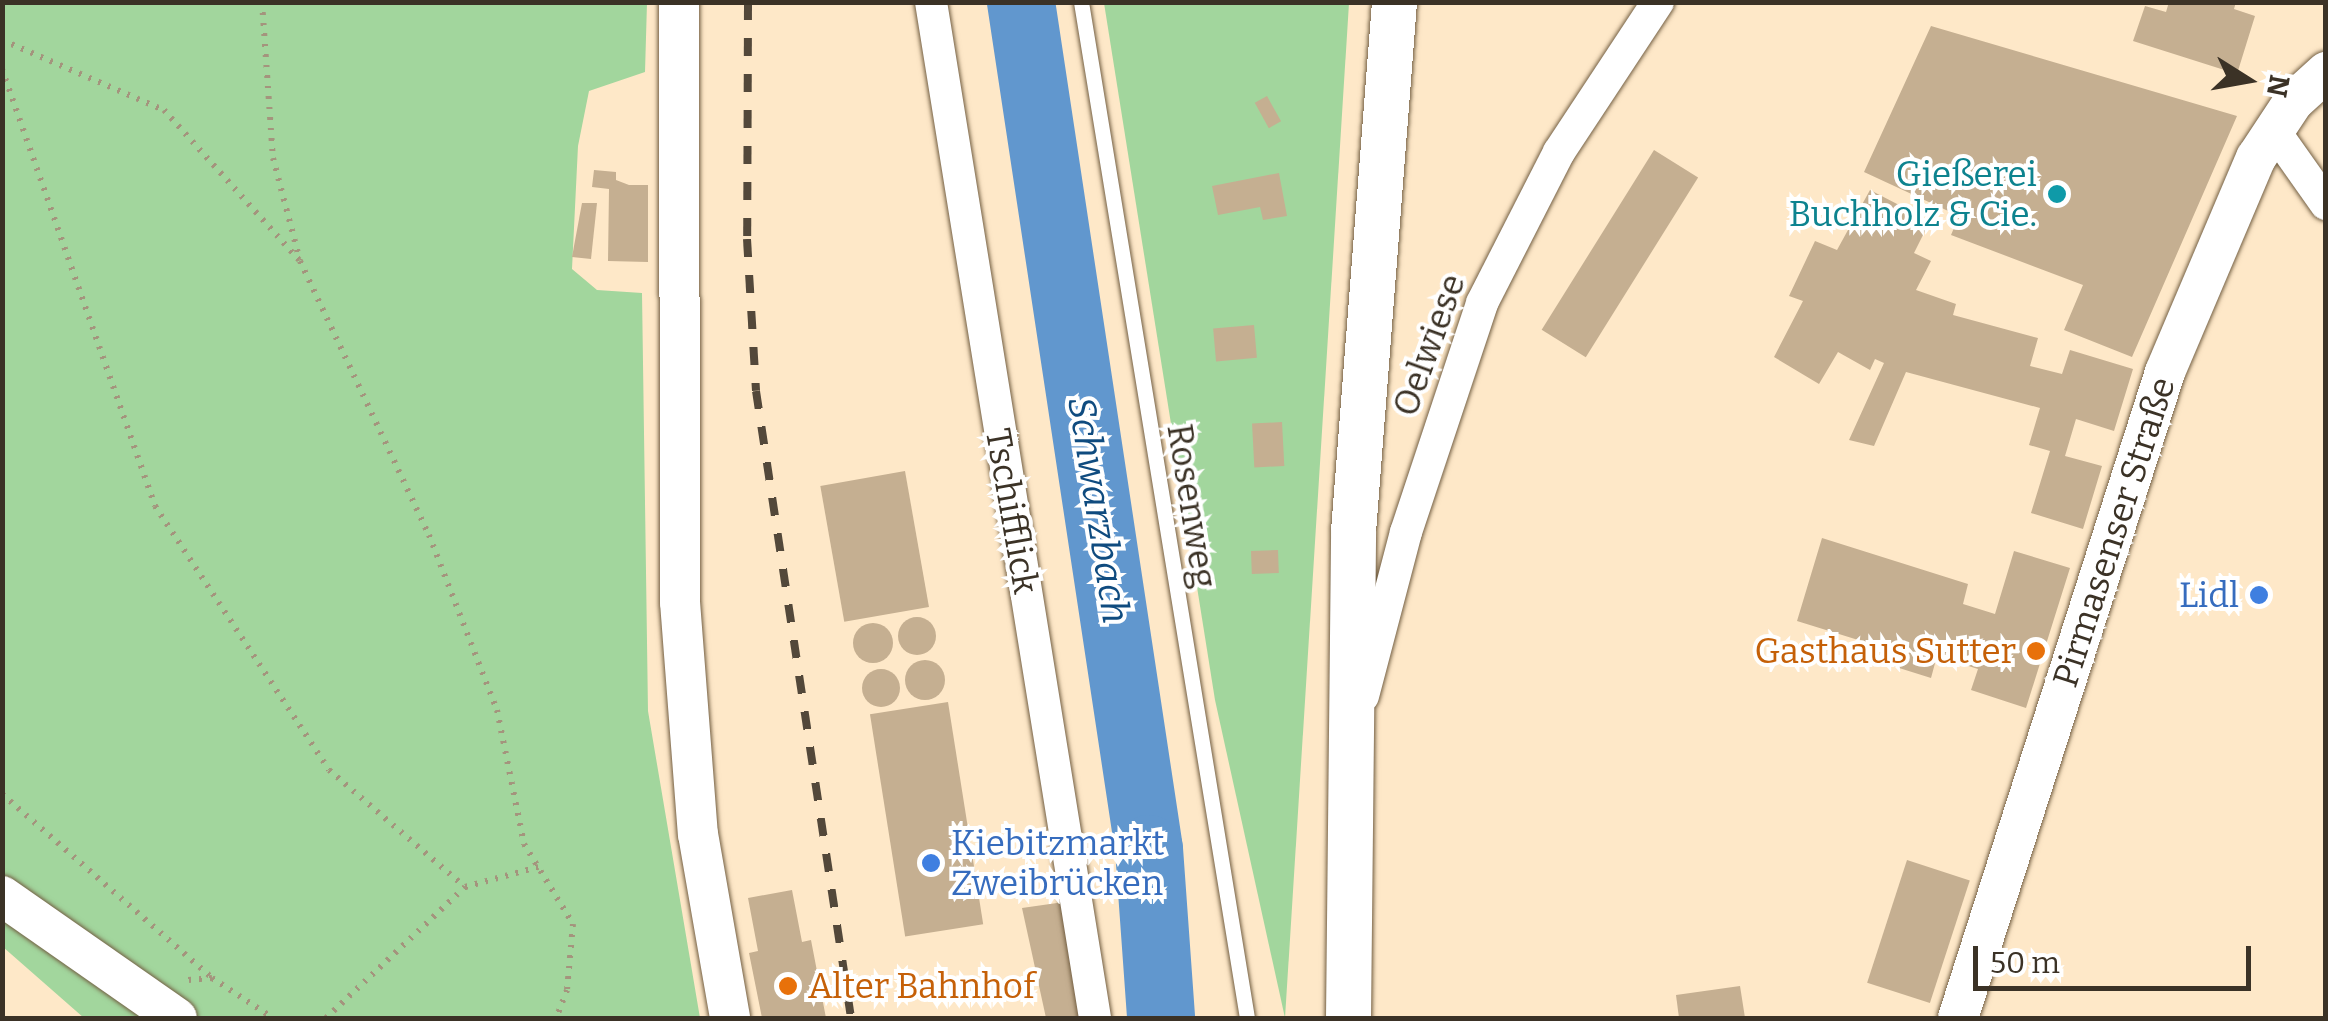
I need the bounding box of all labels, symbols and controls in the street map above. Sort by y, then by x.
north arrow [2198,30,2298,130]
text: N [2260,72,2296,100]
place label: Gießerei Buchholz & Cie. [1789,153,2037,235]
marker: Gießerei Buchholz & Cie. [2046,183,2068,205]
street label: Oelwiese [1384,268,1474,422]
street label: Pirmasenser Straße [2044,372,2184,692]
water label: Schwarzbach [1058,393,1138,627]
street label: Rosenweg [1158,421,1226,591]
street label: Tschifflick [977,425,1047,597]
place label: Lidl [2179,574,2239,616]
marker: Lidl [2248,584,2270,606]
place label: Gasthaus Sutter [1754,630,2016,672]
marker: Gasthaus Sutter [2025,640,2047,662]
place label: Kiebitzmarkt Zweibrücken [951,822,1164,904]
marker: Kiebitzmarkt Zweibrücken [920,852,942,874]
scale bar [1978,926,2256,988]
text: 50 m [1990,945,2060,981]
place label: Alter Bahnhof [808,965,1035,1007]
marker: Alter Bahnhof [777,975,799,997]

